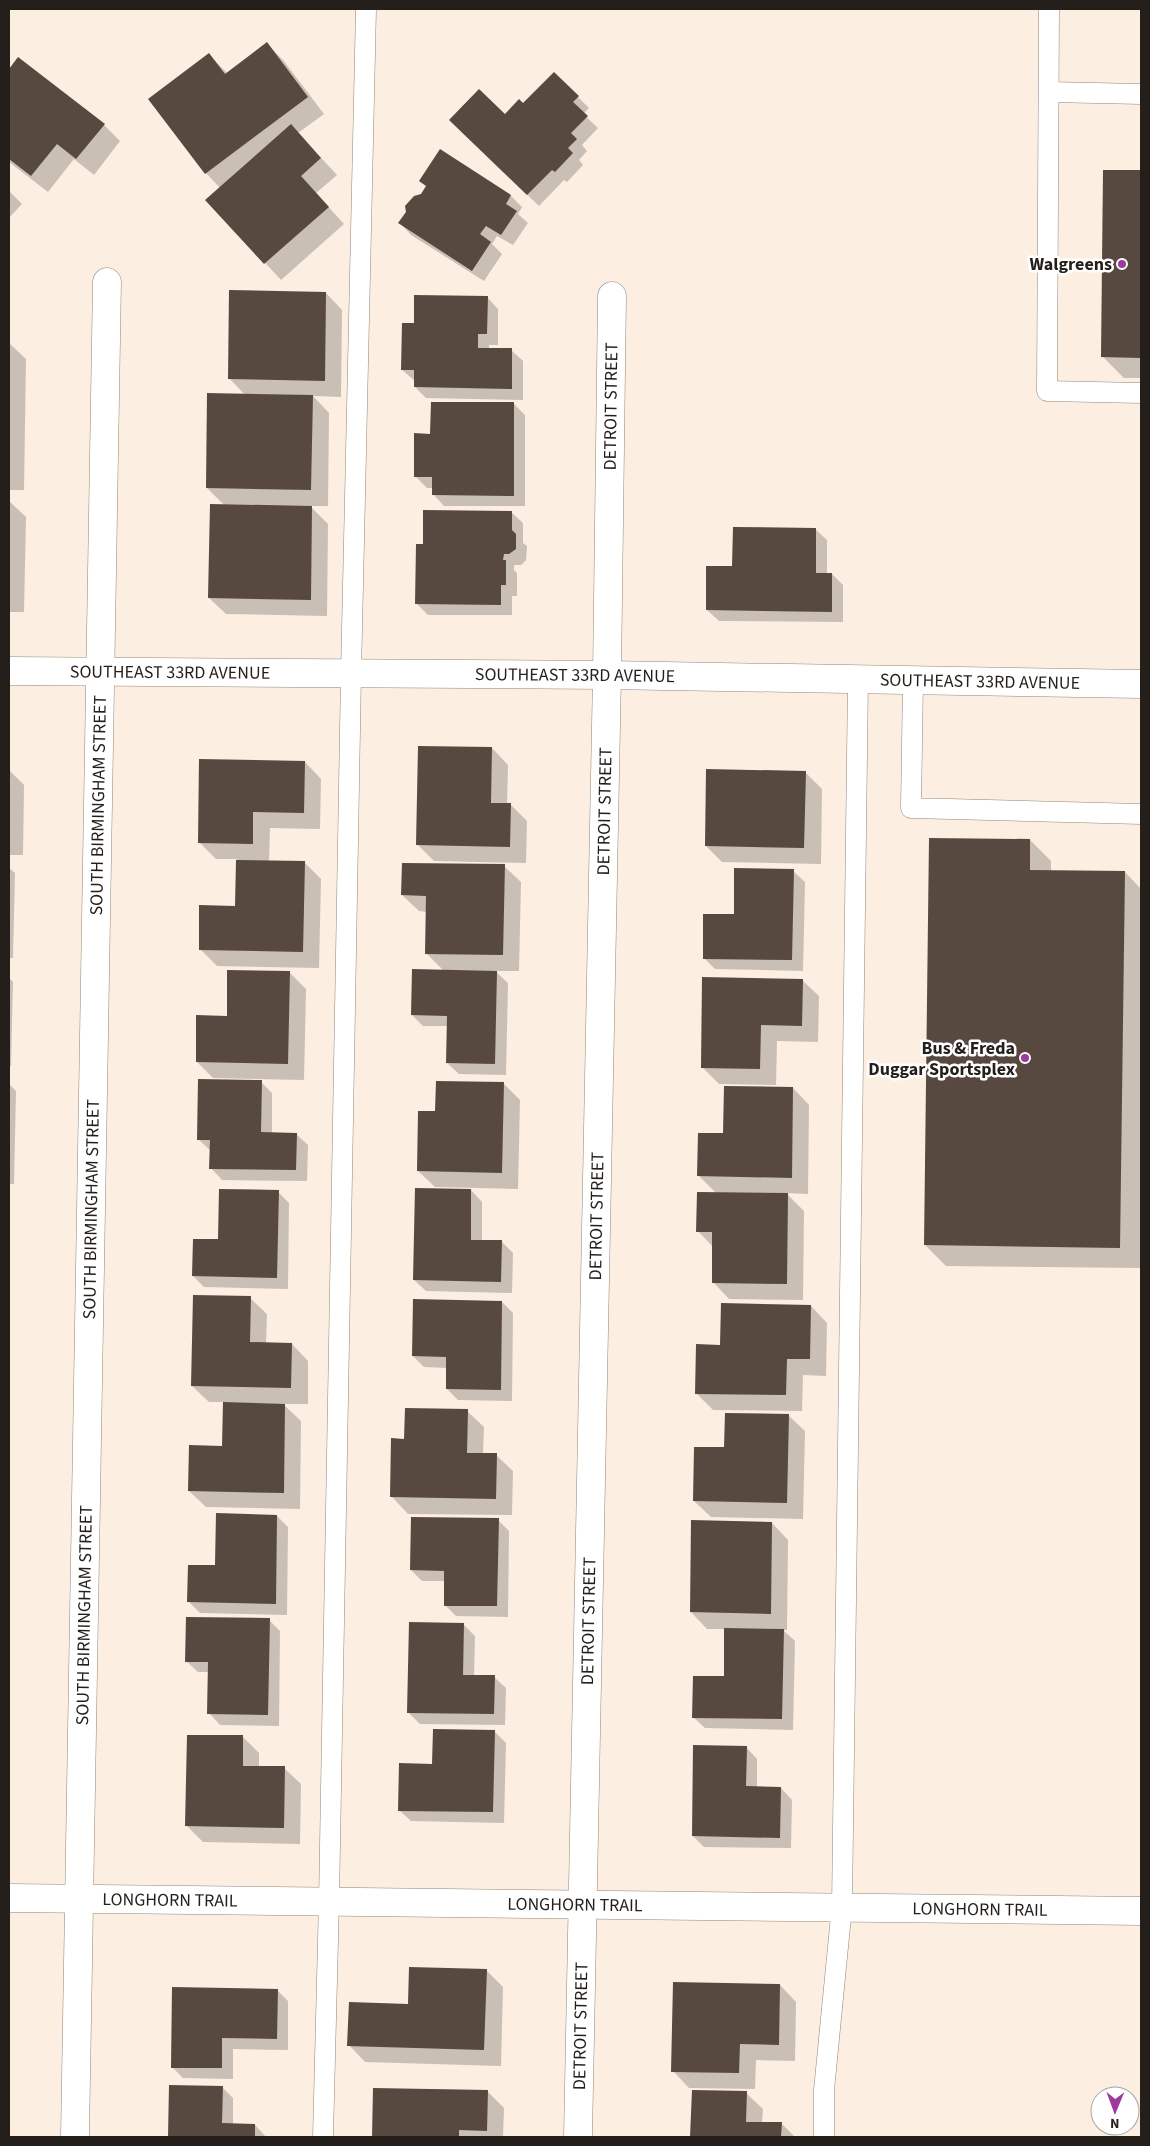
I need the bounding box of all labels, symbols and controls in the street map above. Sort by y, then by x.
place label: Walgreens [1029,252,1112,277]
marker: Walgreens [1116,258,1128,270]
street label: DETROIT STREET [597,342,624,471]
street label: SOUTHEAST 33RD AVENUE [70,659,270,685]
street label: SOUTHEAST 33RD AVENUE [475,662,675,689]
street label: SOUTHEAST 33RD AVENUE [880,667,1080,695]
street label: SOUTH BIRMINGHAM STREET [84,694,112,916]
street label: DETROIT STREET [591,747,618,876]
place label: Bus & Freda Duggar Sportsplex [868,1036,1015,1082]
marker: Bus & Freda Duggar Sportsplex [1019,1052,1031,1064]
street label: SOUTH BIRMINGHAM STREET [77,1098,105,1320]
street label: DETROIT STREET [582,1151,610,1281]
street label: SOUTH BIRMINGHAM STREET [70,1504,98,1726]
street label: DETROIT STREET [574,1556,602,1685]
street label: LONGHORN TRAIL [102,1887,238,1913]
street label: LONGHORN TRAIL [507,1891,643,1918]
street label: LONGHORN TRAIL [912,1896,1048,1922]
street label: DETROIT STREET [566,1961,594,2090]
north arrow [1090,2086,1140,2136]
text: N [1110,2113,1120,2133]

